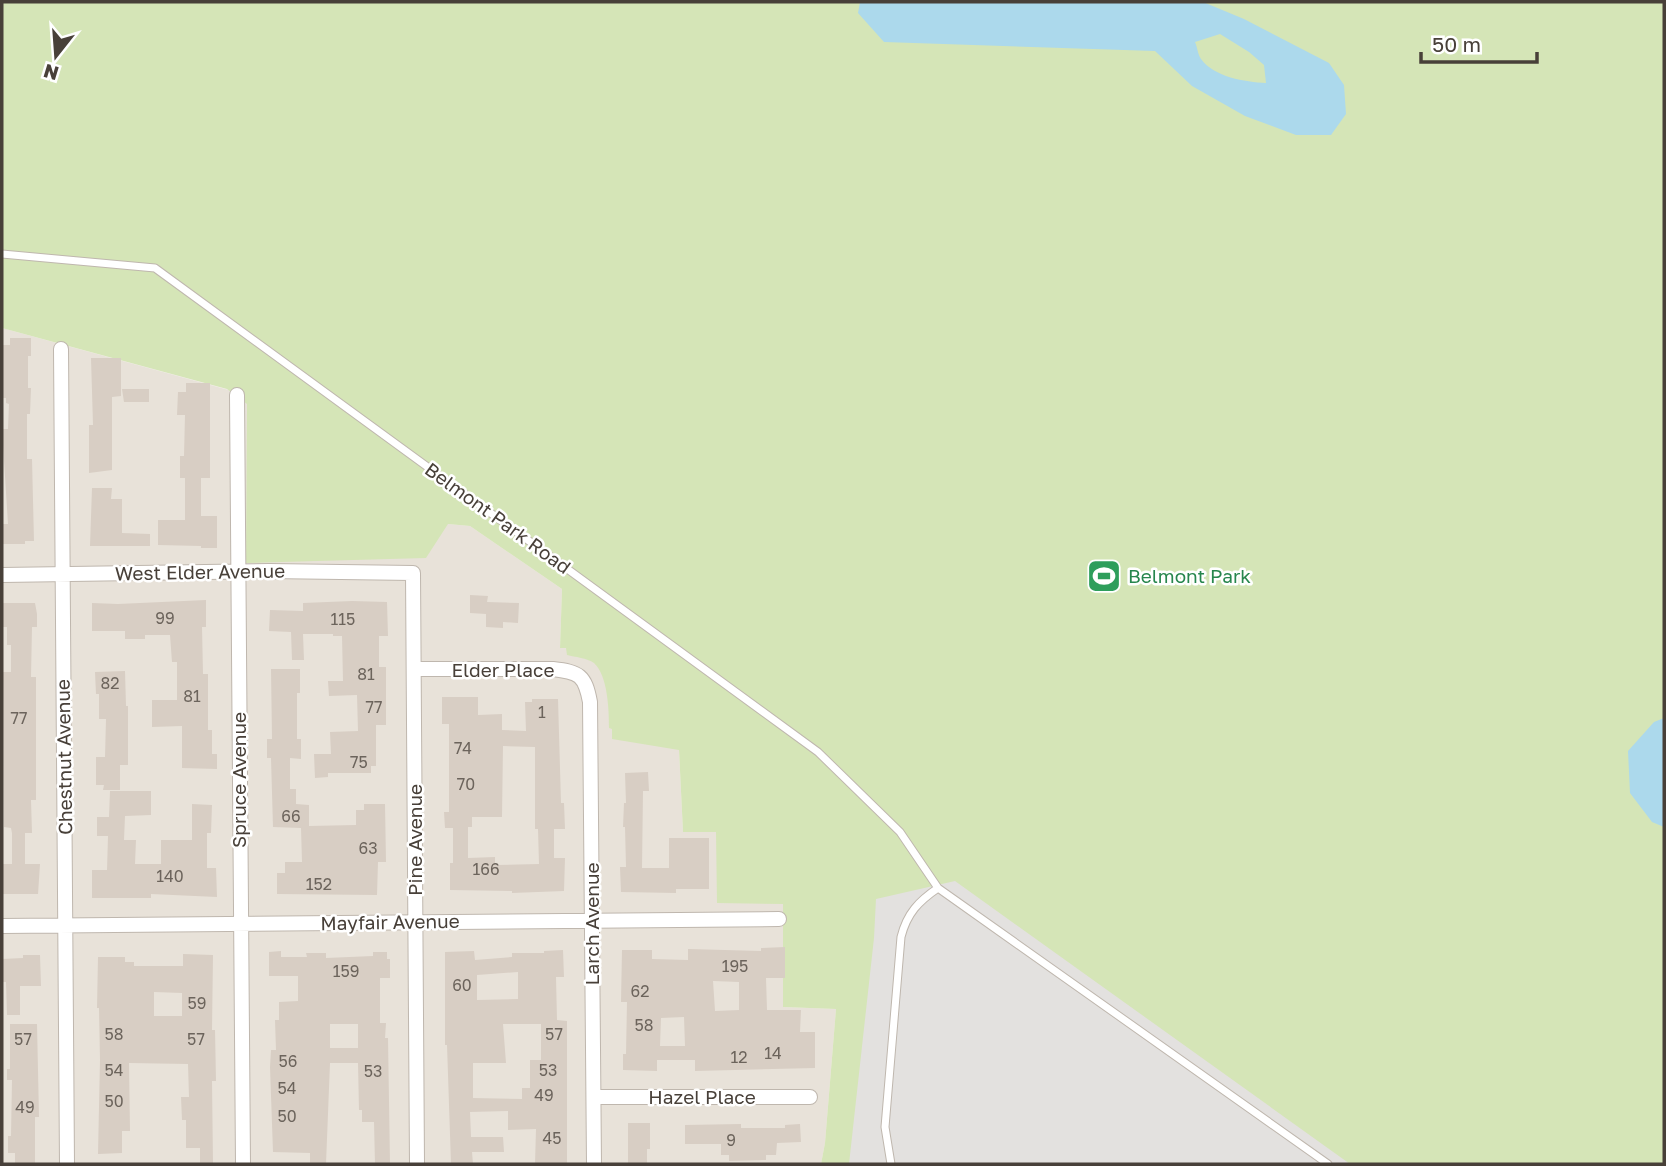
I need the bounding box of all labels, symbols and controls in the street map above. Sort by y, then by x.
north arrow [21,21,91,91]
scale bar [1421,21,1536,65]
text: 50 m [1432,31,1481,57]
text: N [41,60,61,86]
street label: Belmont Park Road [421,457,576,578]
sports icon: Belmont Park [1085,557,1123,595]
street label: West Elder Avenue [115,559,285,584]
place label: Belmont Park [1128,564,1251,587]
house number: 99 [155,608,175,628]
house number: 115 [331,609,355,629]
street label: Elder Place [452,658,554,681]
house number: 81 [357,664,375,684]
house number: 82 [100,673,120,693]
street label: Chestnut Avenue [51,679,76,835]
house number: 81 [183,686,201,706]
house number: 77 [366,697,382,717]
house number: 1 [538,702,546,722]
house number: 77 [11,708,27,728]
street label: Spruce Avenue [227,712,250,848]
house number: 74 [454,738,472,758]
house number: 75 [350,752,368,772]
house number: 70 [457,774,475,794]
street label: Pine Avenue [403,784,426,896]
house number: 66 [281,806,301,826]
house number: 63 [358,838,378,858]
house number: 166 [472,859,500,879]
street label: Larch Avenue [580,863,603,985]
house number: 140 [156,866,184,886]
house number: 152 [306,874,332,894]
street label: Mayfair Avenue [320,909,460,934]
house number: 195 [722,956,748,976]
house number: 159 [333,961,359,981]
house number: 60 [452,975,472,995]
house number: 62 [631,981,649,1001]
house number: 59 [188,993,206,1013]
house number: 58 [634,1015,654,1035]
house number: 58 [104,1024,124,1044]
house number: 57 [545,1024,563,1044]
house number: 57 [14,1029,32,1049]
house number: 57 [187,1029,205,1049]
house number: 14 [764,1043,782,1063]
house number: 12 [730,1047,748,1067]
house number: 56 [279,1051,297,1071]
house number: 54 [104,1060,124,1080]
house number: 53 [539,1060,557,1080]
house number: 53 [364,1061,382,1081]
house number: 54 [277,1078,297,1098]
house number: 49 [534,1085,554,1105]
street label: Hazel Place [648,1085,756,1108]
house number: 50 [104,1091,124,1111]
house number: 49 [15,1097,35,1117]
house number: 50 [277,1106,297,1126]
house number: 45 [542,1128,562,1148]
house number: 9 [726,1130,736,1150]

